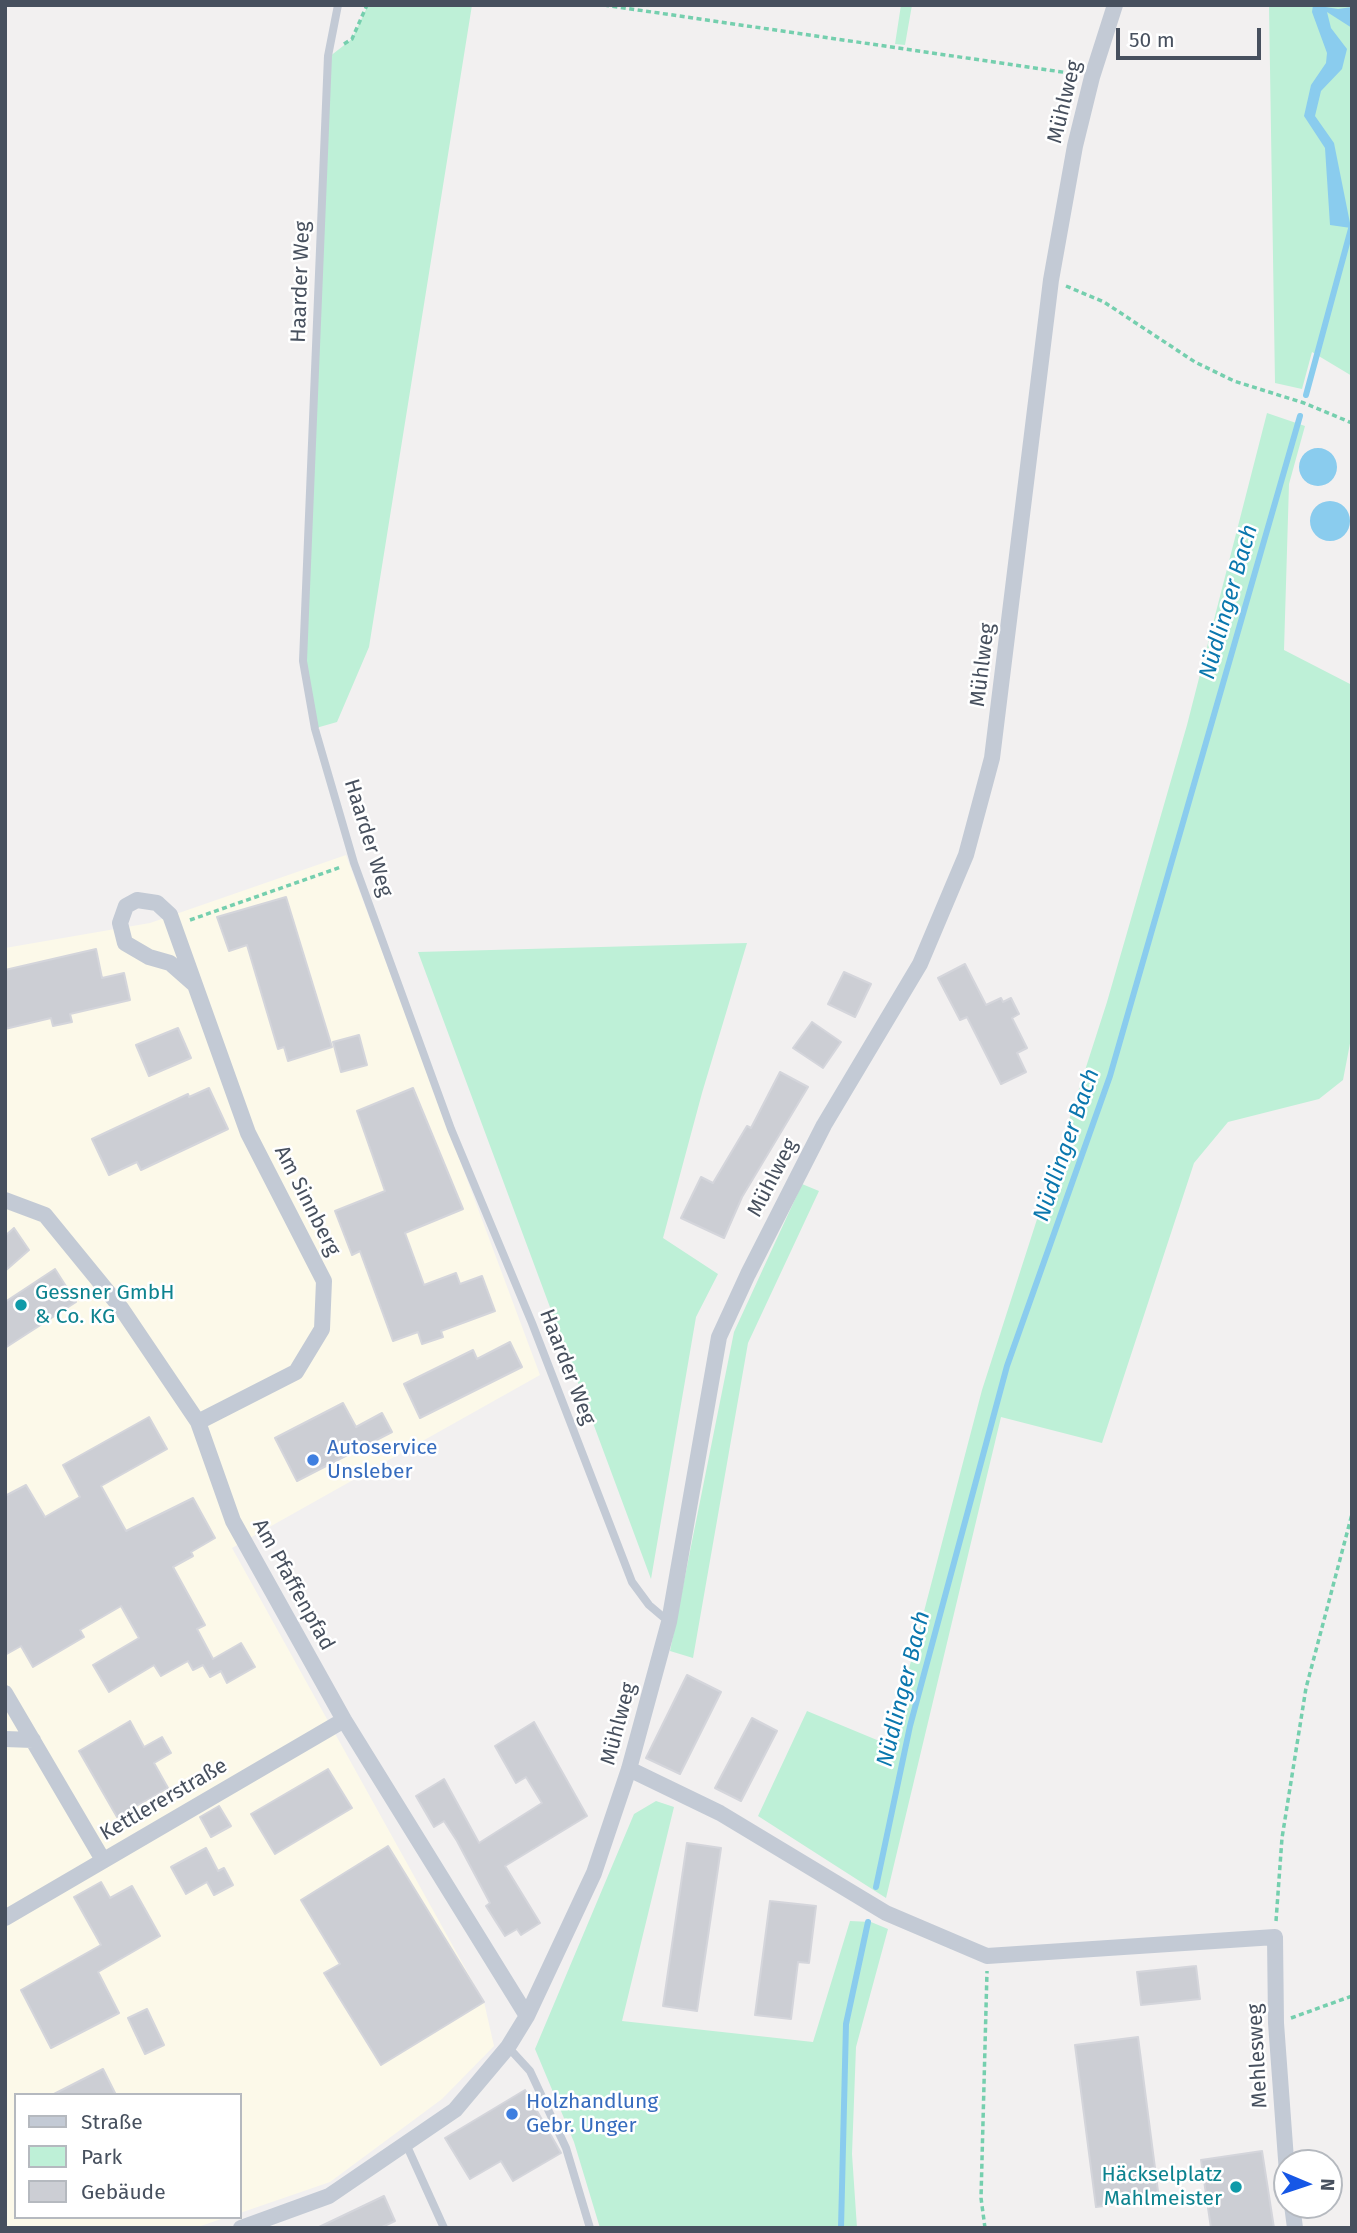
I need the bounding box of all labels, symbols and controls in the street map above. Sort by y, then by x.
scale bar [1119,14,1264,58]
text: 50 m [1129,27,1175,53]
street label: Mühlweg [1043,58,1087,146]
street label: Haarder Weg [286,221,316,343]
water label: Nüdlinger Bach [1194,521,1264,683]
street label: Mühlweg [965,622,1001,708]
street label: Haarder Weg [338,776,398,900]
water label: Nüdlinger Bach [1028,1065,1106,1225]
street label: Mühlweg [743,1135,803,1221]
street label: Am Sinnberg [268,1142,346,1260]
place label: Gessner GmbH & Co. KG [35,1280,175,1330]
marker: Gessner GmbH & Co. KG [13,1297,29,1313]
street label: Haarder Weg [533,1306,601,1428]
place label: Autoservice Unsleber [327,1435,437,1485]
marker: Autoservice Unsleber [305,1452,321,1468]
street label: Am Pfaffenpfad [247,1515,339,1655]
water label: Nüdlinger Bach [871,1608,937,1770]
street label: Mühlweg [596,1680,642,1768]
street label: Kettlererstraße [96,1753,232,1847]
street label: Mehlesweg [1243,2003,1273,2109]
place label: Holzhandlung Gebr. Unger [526,2089,658,2139]
legend [14,2093,242,2219]
marker: Holzhandlung Gebr. Unger [504,2106,520,2122]
text: Straße [81,2109,143,2135]
text: Park [81,2144,122,2170]
north arrow [1273,2149,1343,2219]
place label: Häckselplatz Mahlmeister [1102,2162,1222,2212]
text: N [1316,2178,1339,2191]
text: Gebäude [81,2179,166,2205]
marker: Häckselplatz Mahlmeister [1228,2179,1244,2195]

